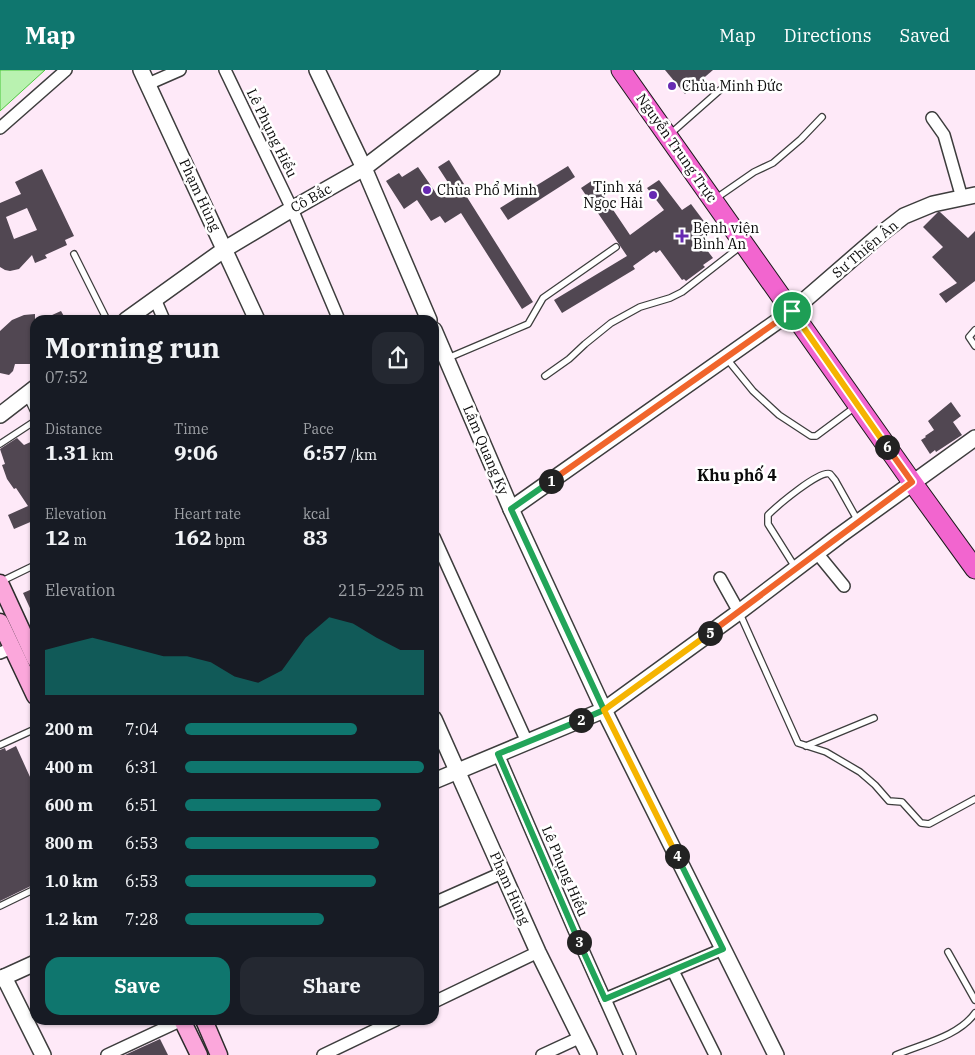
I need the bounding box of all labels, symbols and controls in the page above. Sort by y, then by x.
text: Map [25,19,75,51]
text: Map [719,24,756,47]
text: Directions [784,24,872,47]
text: Saved [900,24,950,47]
place label: Chùa Minh Đức [682,77,783,95]
marker: Chùa Minh Đức [666,80,678,92]
street label: Lê Phụng Hiểu [243,86,301,181]
street label: Nguyễn Trung Trực [633,90,721,206]
street label: Phạm Hùng [175,156,225,234]
place label: Tịnh xá Ngọc Hải [583,178,643,212]
street label: Cô Bắc [287,179,335,217]
place label: Chùa Phổ Minh [437,181,538,199]
marker: Chùa Phổ Minh [421,184,433,196]
marker: Tịnh xá Ngọc Hải [647,189,659,201]
street label: Sư Thiện Ân [828,216,902,282]
place label: Bệnh viện Bình An [693,219,759,253]
marker: Bệnh viện Bình An [675,229,689,243]
pin [771,290,813,332]
icon: arrive [778,297,806,325]
text: Morning run [45,329,220,366]
button: share [372,332,424,384]
text: 07:52 [45,367,88,387]
street label: Lâm Quang Ky [459,402,513,498]
text: Distance [45,420,102,438]
text: Time [174,420,208,438]
text: Pace [303,420,334,438]
pin: 6 [874,434,900,460]
text: 1.31 [45,438,89,466]
text: 9:06 [174,438,218,466]
text: 6:57 [303,438,347,466]
text: 6 [883,438,892,456]
text: km [89,446,114,464]
text: /km [347,446,377,464]
district label: Khu phố 4 [697,464,777,485]
pin: 1 [538,468,564,494]
text: 1 [547,472,556,490]
text: Elevation [45,505,107,523]
text: Heart rate [174,505,241,523]
text: kcal [303,505,330,523]
text: 12 [45,523,70,551]
text: 162 [174,523,212,551]
text: 83 [303,523,328,551]
text: m [70,531,87,549]
text: bpm [212,531,245,549]
text: Elevation [45,580,115,600]
text: 215–225 m [338,580,424,600]
pin: 5 [698,620,722,646]
text: 5 [706,624,715,642]
pin: 2 [568,708,594,732]
text: 2 [577,711,586,729]
text: 200 m [45,719,93,739]
text: 7:04 [125,719,158,739]
text: 400 m [45,757,93,777]
text: 6:31 [125,757,158,777]
text: 600 m [45,795,93,815]
text: 6:51 [125,795,158,815]
street label: Lê Phụng Hiểu [538,823,592,919]
text: 800 m [45,833,93,853]
text: 6:53 [125,833,158,853]
pin: 4 [664,844,690,868]
text: 4 [673,847,682,865]
street label: Phạm Hùng [486,849,534,928]
text: 1.0 km [45,871,98,891]
text: 6:53 [125,871,158,891]
text: 1.2 km [45,909,98,929]
text: 7:28 [125,909,158,929]
pin: 3 [566,930,592,954]
text: 3 [575,933,584,951]
button: Save [45,957,230,1015]
button: Share [240,957,424,1015]

